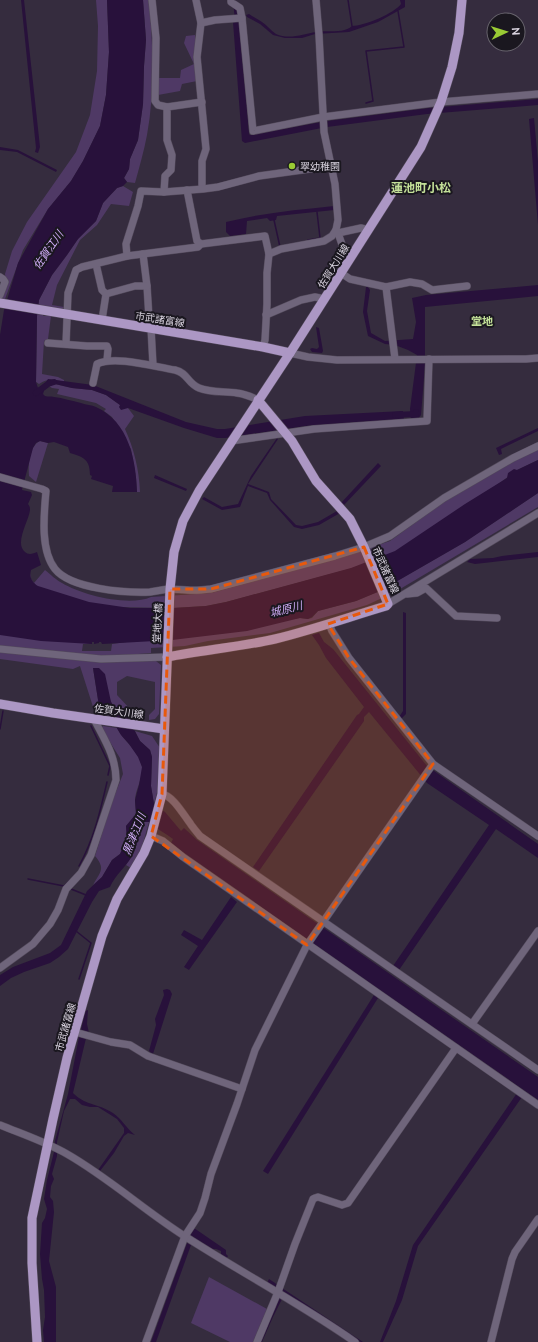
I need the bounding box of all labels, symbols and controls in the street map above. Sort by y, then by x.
north arrow [486,12,526,52]
text: N [510,27,522,36]
marker: 翠幼稚園 [287,161,297,171]
place label: 翠幼稚園 [300,161,340,172]
district label: 蓮池町小松 [391,181,451,194]
water label: 佐賀江川 [30,228,66,271]
street label: 佐賀大川線 [316,242,351,290]
street label: 市武諸富線 [134,310,185,329]
district label: 堂地 [471,315,493,327]
street label: 市武諸富線 [370,545,401,595]
water label: 城原川 [269,599,304,619]
street label: 堂地大橋 [151,603,164,643]
street label: 佐賀大川線 [93,703,144,720]
water label: 黒津江川 [120,810,148,857]
street label: 市武諸富線 [53,1002,78,1053]

